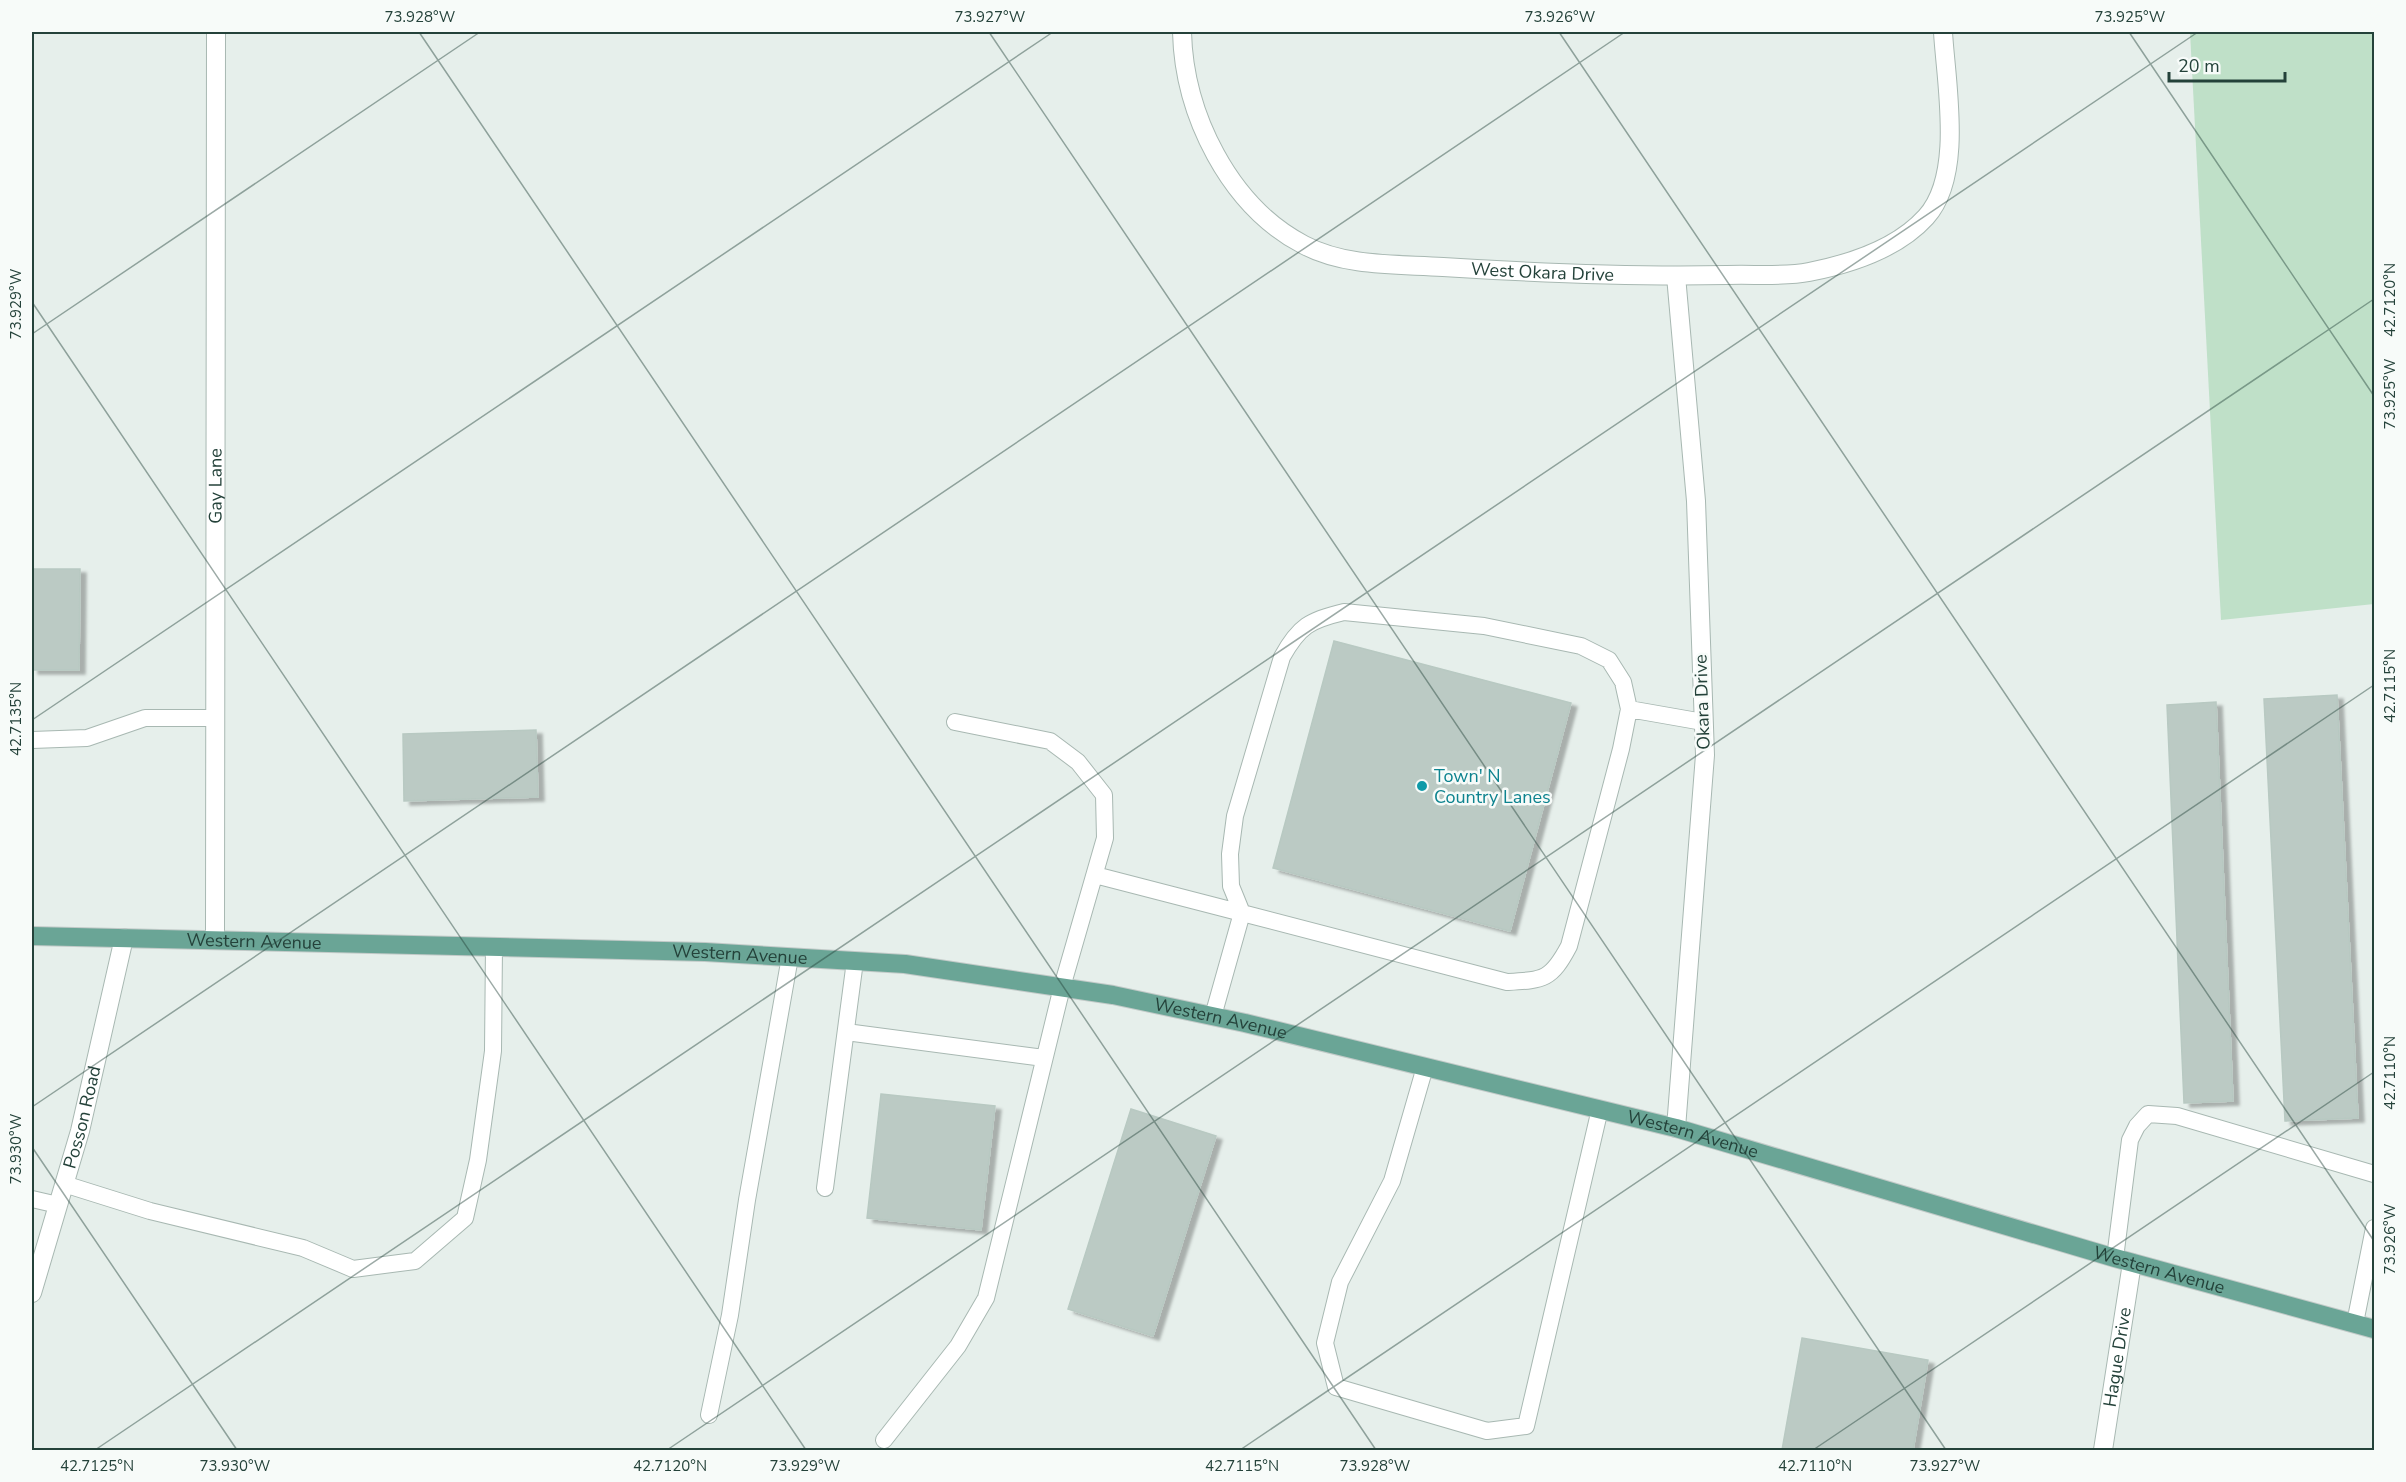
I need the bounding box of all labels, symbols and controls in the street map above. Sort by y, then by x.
text: 73.928°W [385,7,456,27]
text: 73.927°W [955,7,1026,27]
text: 73.926°W [1525,7,1596,27]
text: 73.925°W [2095,7,2166,27]
scale bar [2169,45,2284,83]
text: 20 m [2178,54,2220,78]
street label: West Okara Drive [1470,257,1614,287]
text: 42.7120°N [2380,263,2400,337]
text: 73.929°W [6,268,26,339]
text: 73.925°W [2380,358,2400,429]
street label: Gay Lane [203,448,228,524]
text: 42.7115°N [2380,649,2400,723]
street label: Okara Drive [1688,654,1716,750]
text: 42.7135°N [6,682,26,756]
place label: Town' N Country Lanes [1434,764,1551,809]
marker: Town' N Country Lanes [1415,779,1429,793]
street label: Western Avenue [186,928,322,955]
street label: Western Avenue [672,939,808,970]
street label: Western Avenue [1152,992,1290,1045]
text: 42.7110°N [2380,1036,2400,1110]
street label: Posson Road [58,1063,107,1171]
street label: Western Avenue [1625,1104,1761,1164]
text: 73.930°W [6,1113,26,1184]
text: 73.926°W [2380,1203,2400,1274]
street label: Western Avenue [2091,1240,2228,1300]
street label: Hague Drive [2098,1305,2137,1409]
text: 42.7125°N [60,1456,134,1476]
text: 73.930°W [200,1456,271,1476]
text: 42.7120°N [633,1456,707,1476]
text: 73.929°W [770,1456,841,1476]
text: 42.7115°N [1205,1456,1279,1476]
text: 73.928°W [1340,1456,1411,1476]
text: 42.7110°N [1778,1456,1852,1476]
text: 73.927°W [1910,1456,1981,1476]

